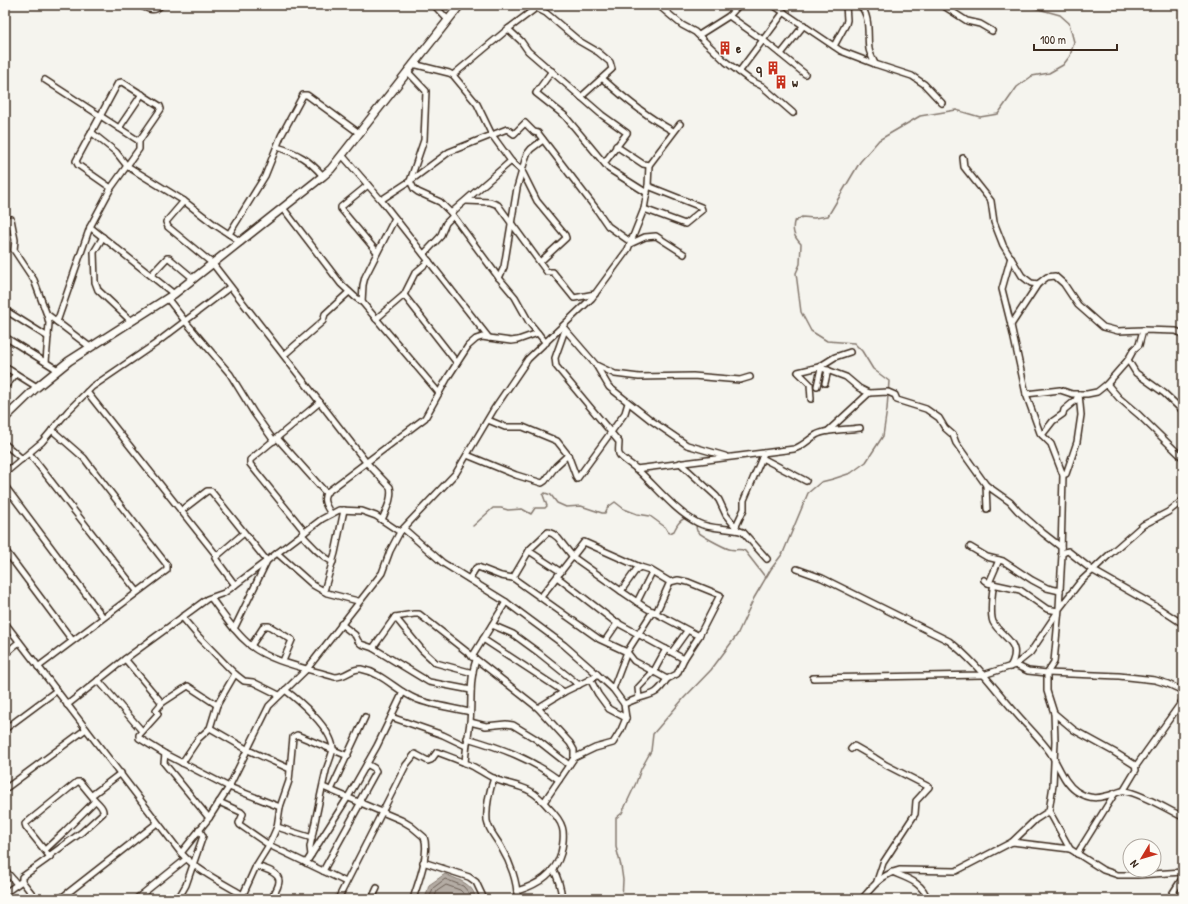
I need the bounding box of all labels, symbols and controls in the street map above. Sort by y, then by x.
scale bar [1034,26,1117,52]
text: 100 m [1040,31,1066,48]
place label: e [736,39,742,57]
building icon: e [717,40,733,56]
place label: q [756,59,762,78]
building icon: q [765,60,781,76]
place label: w [792,73,798,91]
building icon: w [773,74,789,90]
north arrow [1122,838,1162,878]
text: N [1127,857,1141,871]

